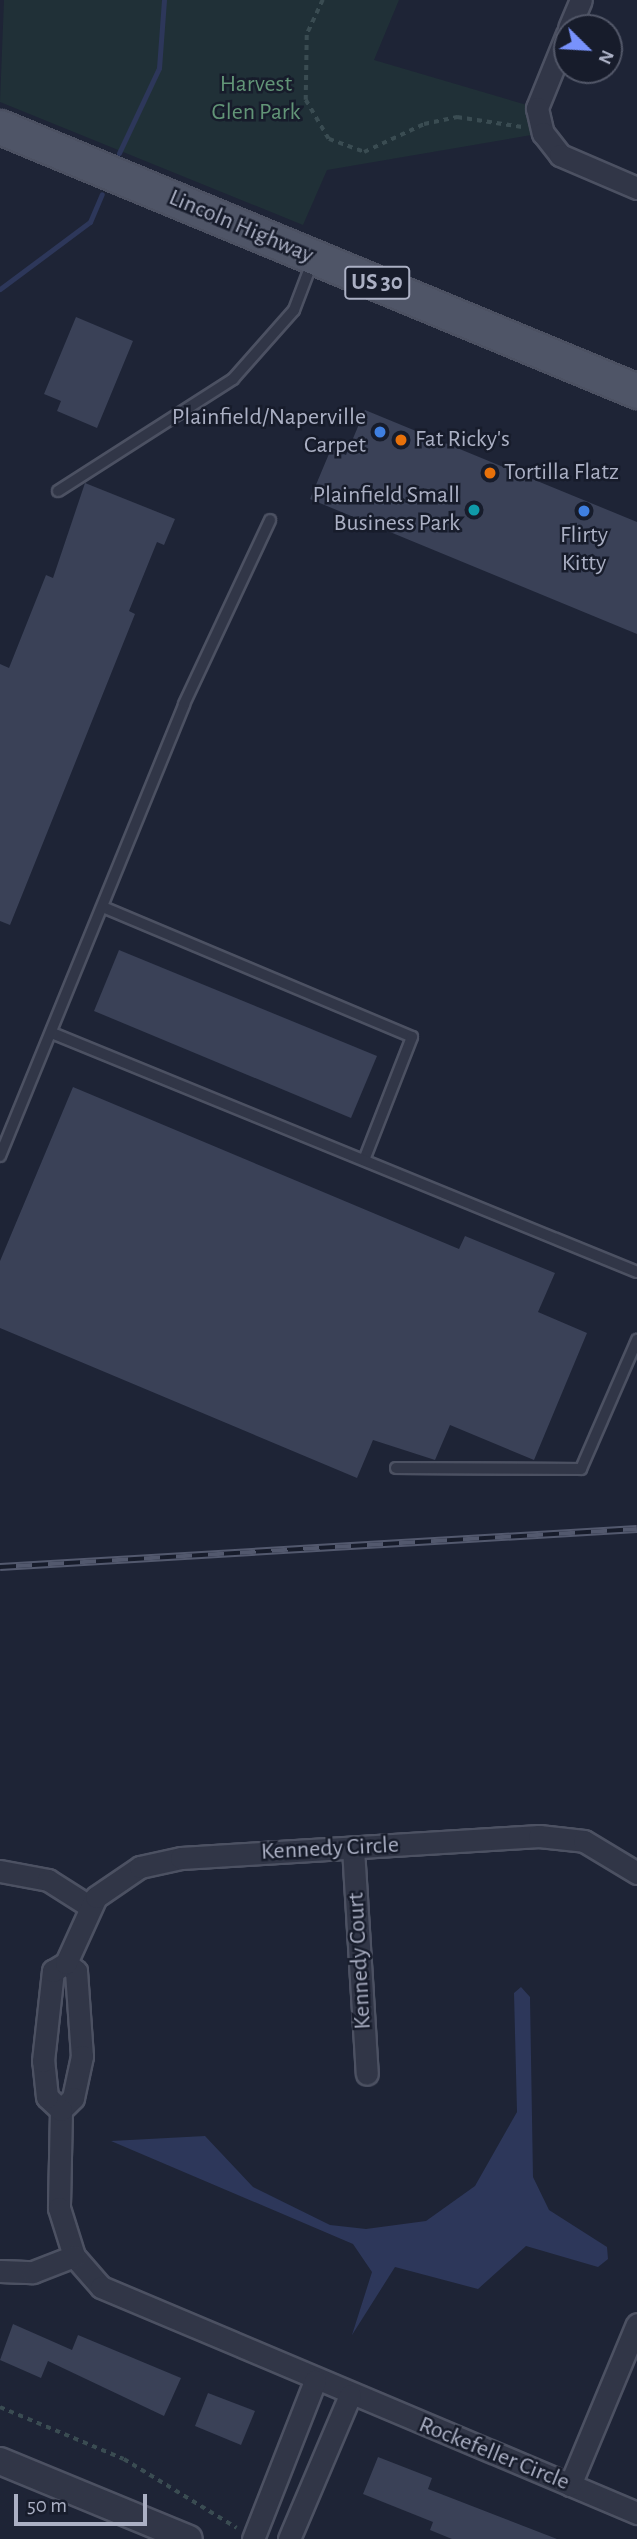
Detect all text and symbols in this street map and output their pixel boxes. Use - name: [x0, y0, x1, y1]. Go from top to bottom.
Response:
- north arrow: [553, 14, 623, 84]
- text: N: [594, 47, 617, 67]
- park label: Harvest Glen Park: [212, 71, 300, 127]
- street label: Lincoln Highway: [164, 184, 318, 270]
- road number: US 30: [344, 264, 410, 302]
- place label: Plainfield/Naperville Carpet: [172, 404, 366, 460]
- marker: Plainfield/Naperville Carpet: [372, 424, 388, 440]
- place label: Fat Ricky's: [415, 426, 510, 454]
- marker: Fat Ricky's: [393, 432, 409, 448]
- place label: Tortilla Flatz: [504, 459, 619, 487]
- marker: Tortilla Flatz: [482, 465, 498, 481]
- place label: Plainfield Small Business Park: [313, 482, 460, 538]
- marker: Plainfield Small Business Park: [466, 502, 482, 518]
- marker: Flirty Kitty: [576, 503, 592, 519]
- place label: Flirty Kitty: [560, 522, 608, 578]
- street label: Kennedy Circle: [260, 1831, 400, 1867]
- street label: Kennedy Court: [342, 1892, 378, 2030]
- street label: Rockefeller Circle: [414, 2411, 574, 2497]
- scale bar: [18, 2480, 150, 2524]
- text: 50 m: [27, 2495, 67, 2516]

